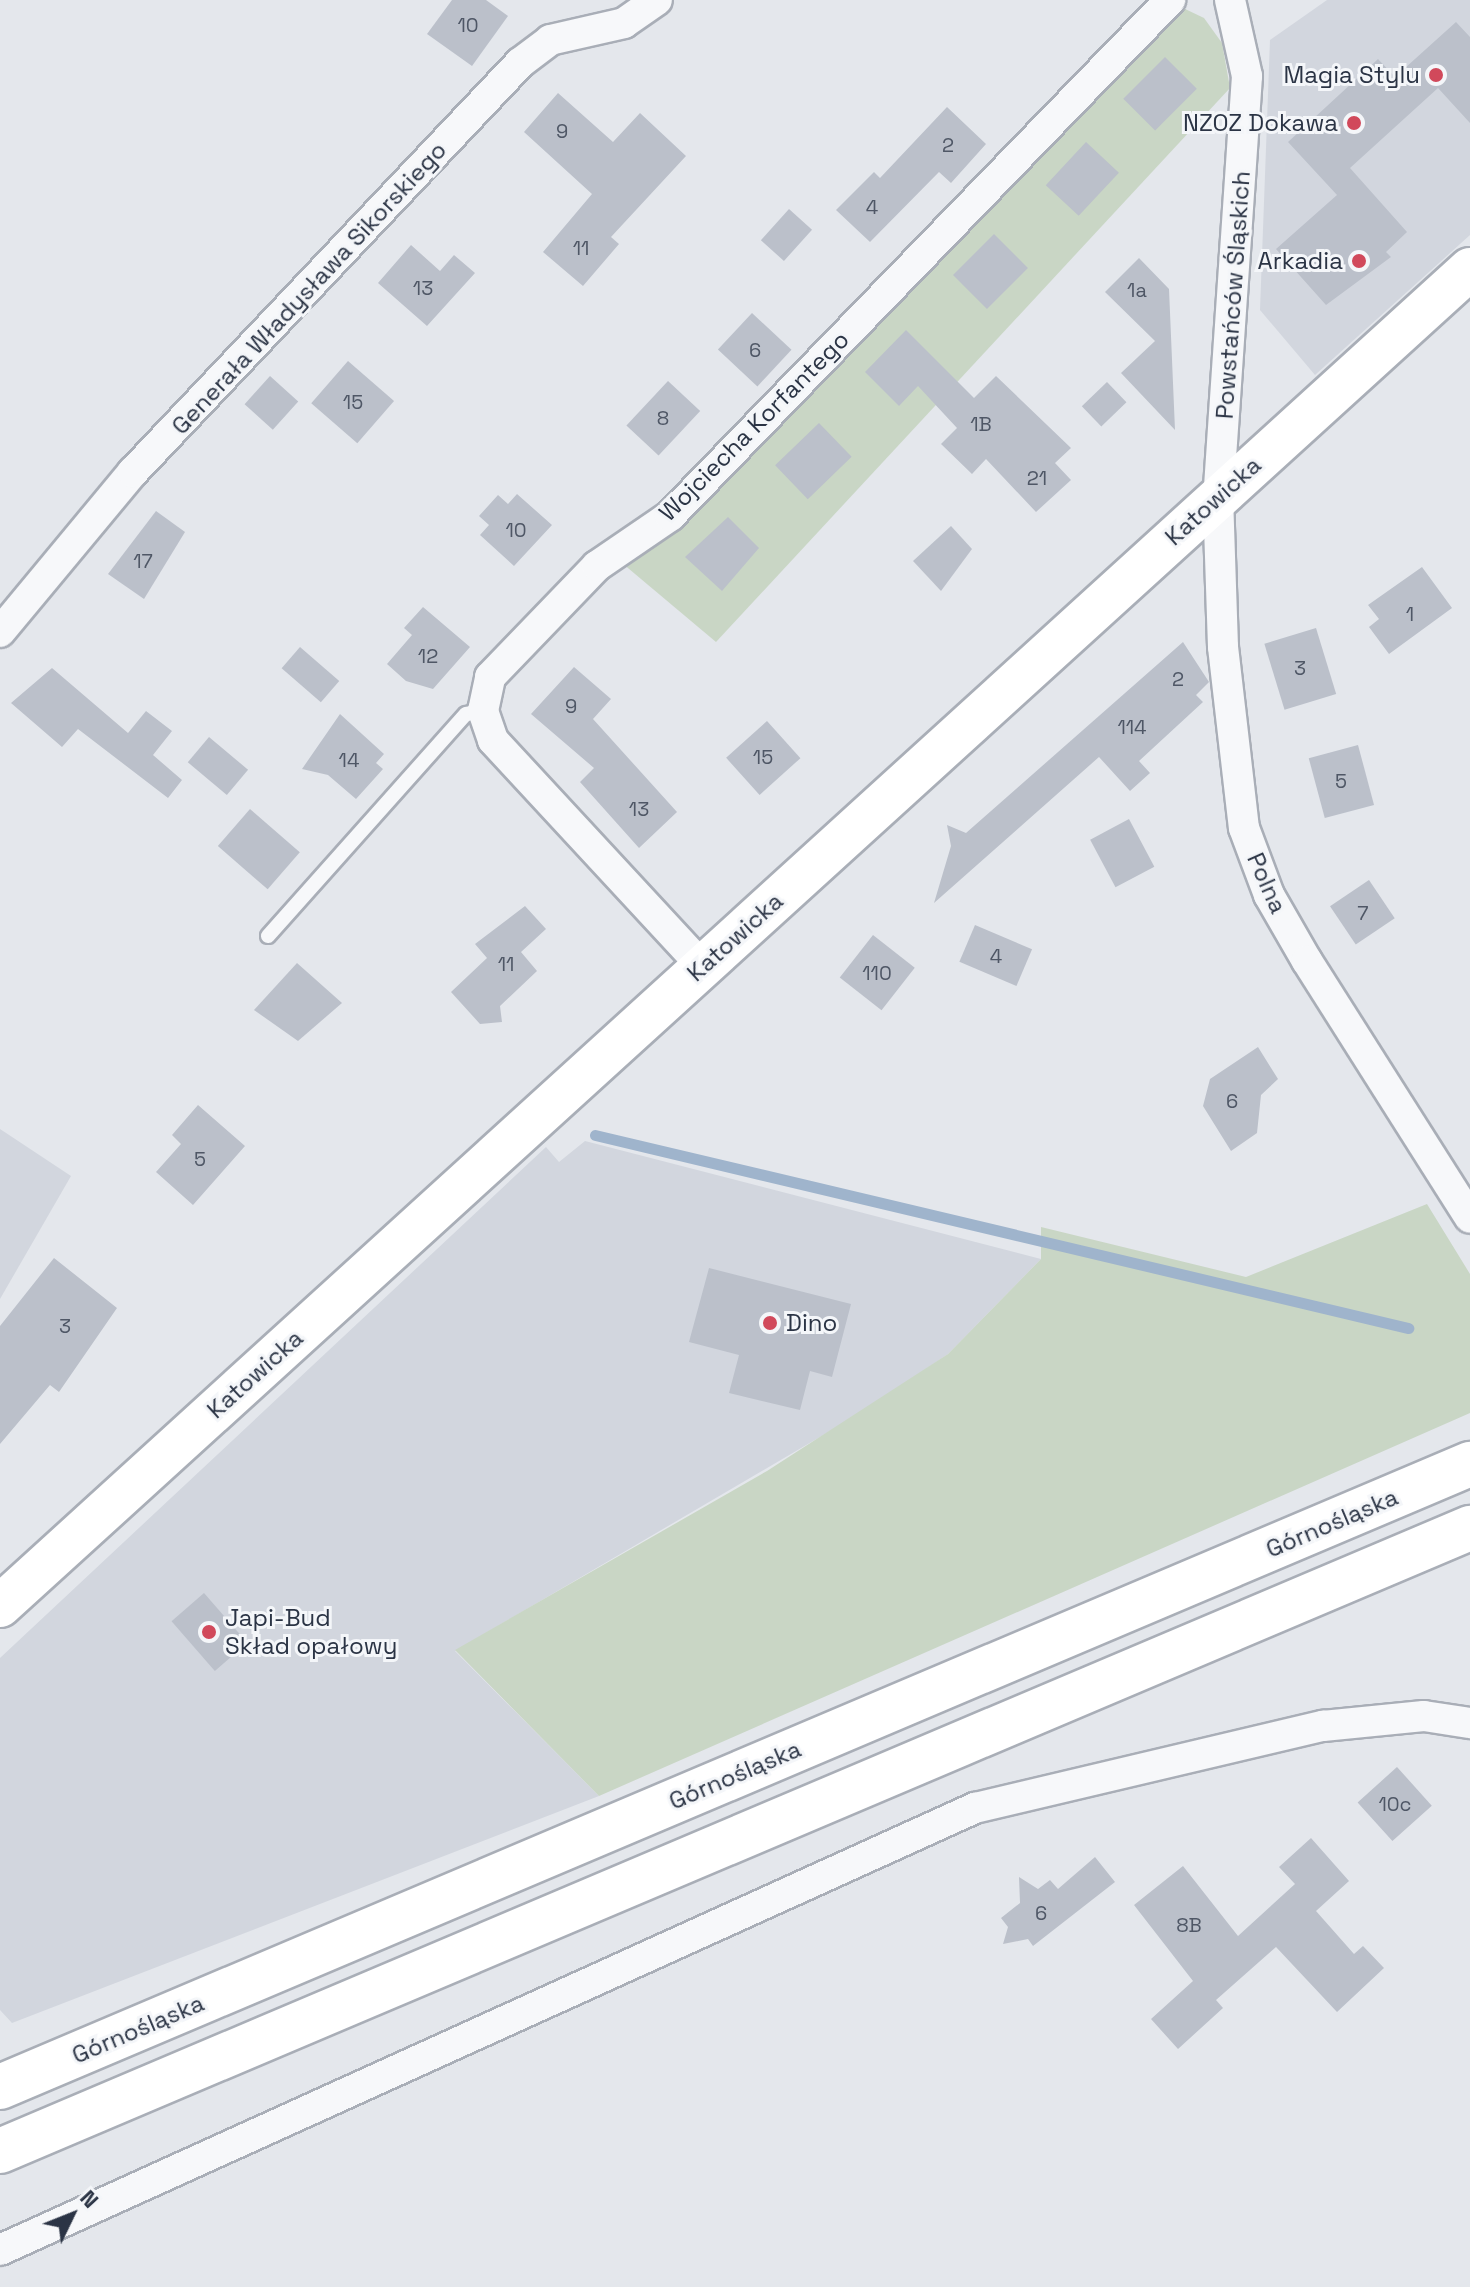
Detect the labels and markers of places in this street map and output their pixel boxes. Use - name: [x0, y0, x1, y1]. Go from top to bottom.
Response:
- place label: Magia Stylu: [1284, 61, 1420, 89]
- marker: Magia Stylu: [1427, 66, 1445, 84]
- place label: NZOZ Dokawa: [1183, 109, 1338, 137]
- marker: NZOZ Dokawa: [1345, 114, 1363, 132]
- place label: Arkadia: [1258, 247, 1343, 275]
- marker: Arkadia: [1350, 252, 1368, 270]
- place label: Dino: [786, 1309, 837, 1337]
- marker: Dino: [761, 1314, 779, 1332]
- place label: Japi-Bud Skład opałowy: [225, 1604, 397, 1660]
- marker: Japi-Bud Skład opałowy: [200, 1623, 218, 1641]

